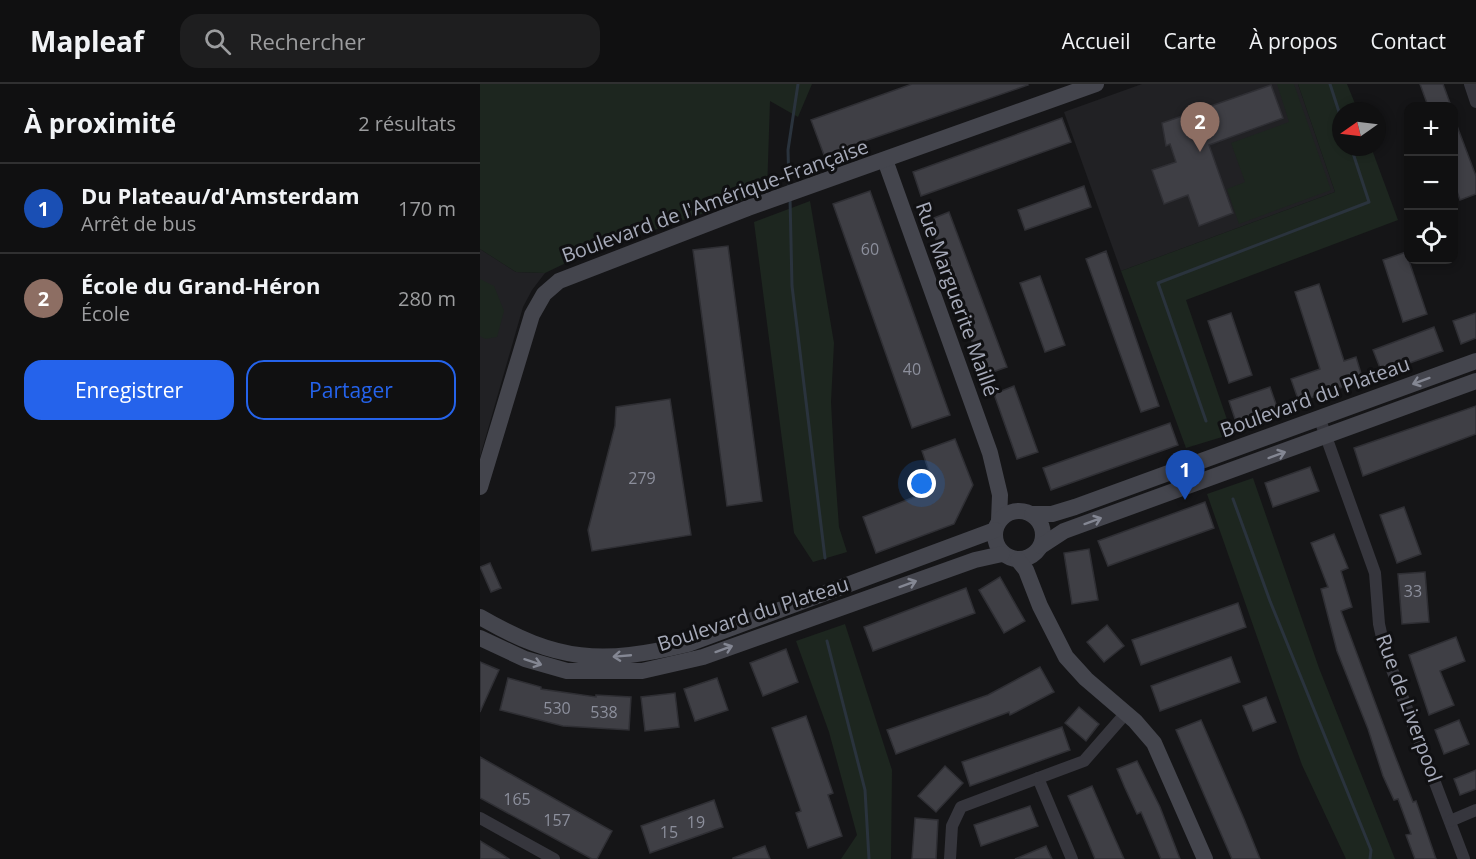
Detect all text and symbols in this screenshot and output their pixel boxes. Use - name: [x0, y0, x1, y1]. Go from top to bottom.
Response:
- search box: [180, 14, 600, 68]
- text: Mapleaf: [30, 22, 144, 60]
- icon: search: [201, 25, 234, 58]
- text: Rechercher: [249, 26, 366, 56]
- text: Accueil: [1062, 27, 1130, 55]
- text: Carte: [1163, 27, 1216, 55]
- text: À propos: [1249, 27, 1338, 55]
- text: Contact: [1371, 27, 1446, 55]
- north arrow: [1332, 102, 1386, 156]
- map controls: [1404, 102, 1458, 264]
- button: +: [1404, 102, 1458, 156]
- pin: 2: [1180, 103, 1220, 152]
- text: À proximité: [24, 105, 176, 141]
- text: 2 résultats: [358, 110, 456, 137]
- street label: Boulevard de l'Amérique-Française: [558, 132, 872, 269]
- button: −: [1404, 156, 1458, 210]
- text: Du Plateau/d'Amsterdam: [81, 180, 360, 210]
- text: 1: [38, 195, 49, 222]
- text: 170 m: [398, 195, 456, 222]
- street label: Rue Marguerite Maillé: [910, 198, 1005, 400]
- text: Arrêt de bus: [81, 210, 196, 237]
- button: locate: [1404, 210, 1458, 264]
- house number: 60: [861, 238, 879, 260]
- text: École du Grand-Héron: [81, 270, 320, 300]
- text: 2: [38, 285, 49, 312]
- text: 280 m: [398, 285, 456, 312]
- text: École: [81, 300, 130, 327]
- street label: Boulevard du Plateau: [1216, 350, 1413, 443]
- house number: 40: [903, 358, 921, 380]
- button: Enregistrer: [24, 360, 234, 420]
- button: Partager: [246, 360, 456, 420]
- one-way arrow: [1412, 376, 1431, 387]
- one-way arrow: [1267, 448, 1285, 459]
- pin: 1: [1166, 450, 1204, 500]
- house number: 279: [628, 467, 656, 489]
- your location: [907, 469, 936, 498]
- one-way arrow: [1083, 514, 1102, 525]
- street label: Boulevard du Plateau: [654, 570, 852, 657]
- one-way arrow: [898, 577, 917, 588]
- house number: 33: [1404, 580, 1422, 602]
- street label: Rue de Liverpool: [1370, 630, 1449, 786]
- one-way arrow: [714, 643, 733, 654]
- one-way arrow: [613, 651, 633, 662]
- one-way arrow: [523, 657, 542, 668]
- house number: 530: [543, 697, 571, 719]
- house number: 538: [590, 701, 618, 723]
- house number: 165: [503, 788, 531, 810]
- house number: 157: [543, 809, 571, 831]
- house number: 19: [687, 811, 705, 833]
- house number: 15: [660, 821, 678, 843]

